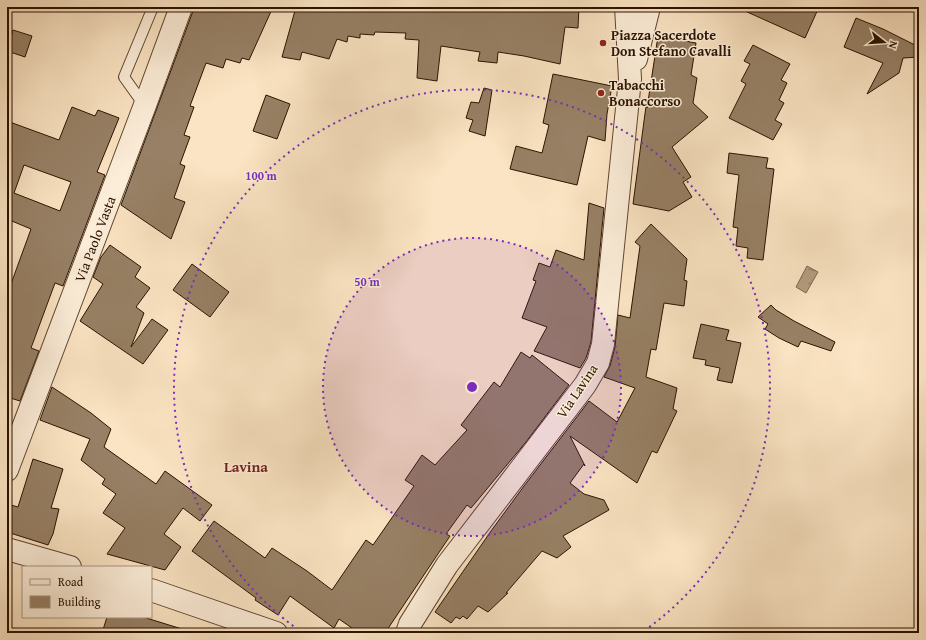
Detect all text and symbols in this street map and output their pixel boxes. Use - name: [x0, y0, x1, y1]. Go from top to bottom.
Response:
- north arrow: [864, 22, 904, 62]
- place label: Piazza Sacerdote Don Stefano Cavalli: [611, 25, 732, 61]
- marker: Piazza Sacerdote Don Stefano Cavalli: [598, 38, 608, 48]
- text: N: [885, 39, 902, 51]
- place label: Tabacchi Bonaccorso: [609, 75, 681, 111]
- marker: Tabacchi Bonaccorso: [596, 88, 606, 98]
- text: 100 m: [245, 167, 278, 184]
- street label: Via Paolo Vasta: [69, 193, 121, 285]
- text: 50 m: [354, 273, 380, 290]
- street label: Via Lavina: [552, 360, 603, 422]
- centre of rings: [465, 380, 479, 394]
- district label: Lavina: [224, 456, 268, 477]
- legend: [22, 566, 152, 618]
- text: Road: [58, 573, 84, 590]
- text: Building: [58, 593, 101, 610]

